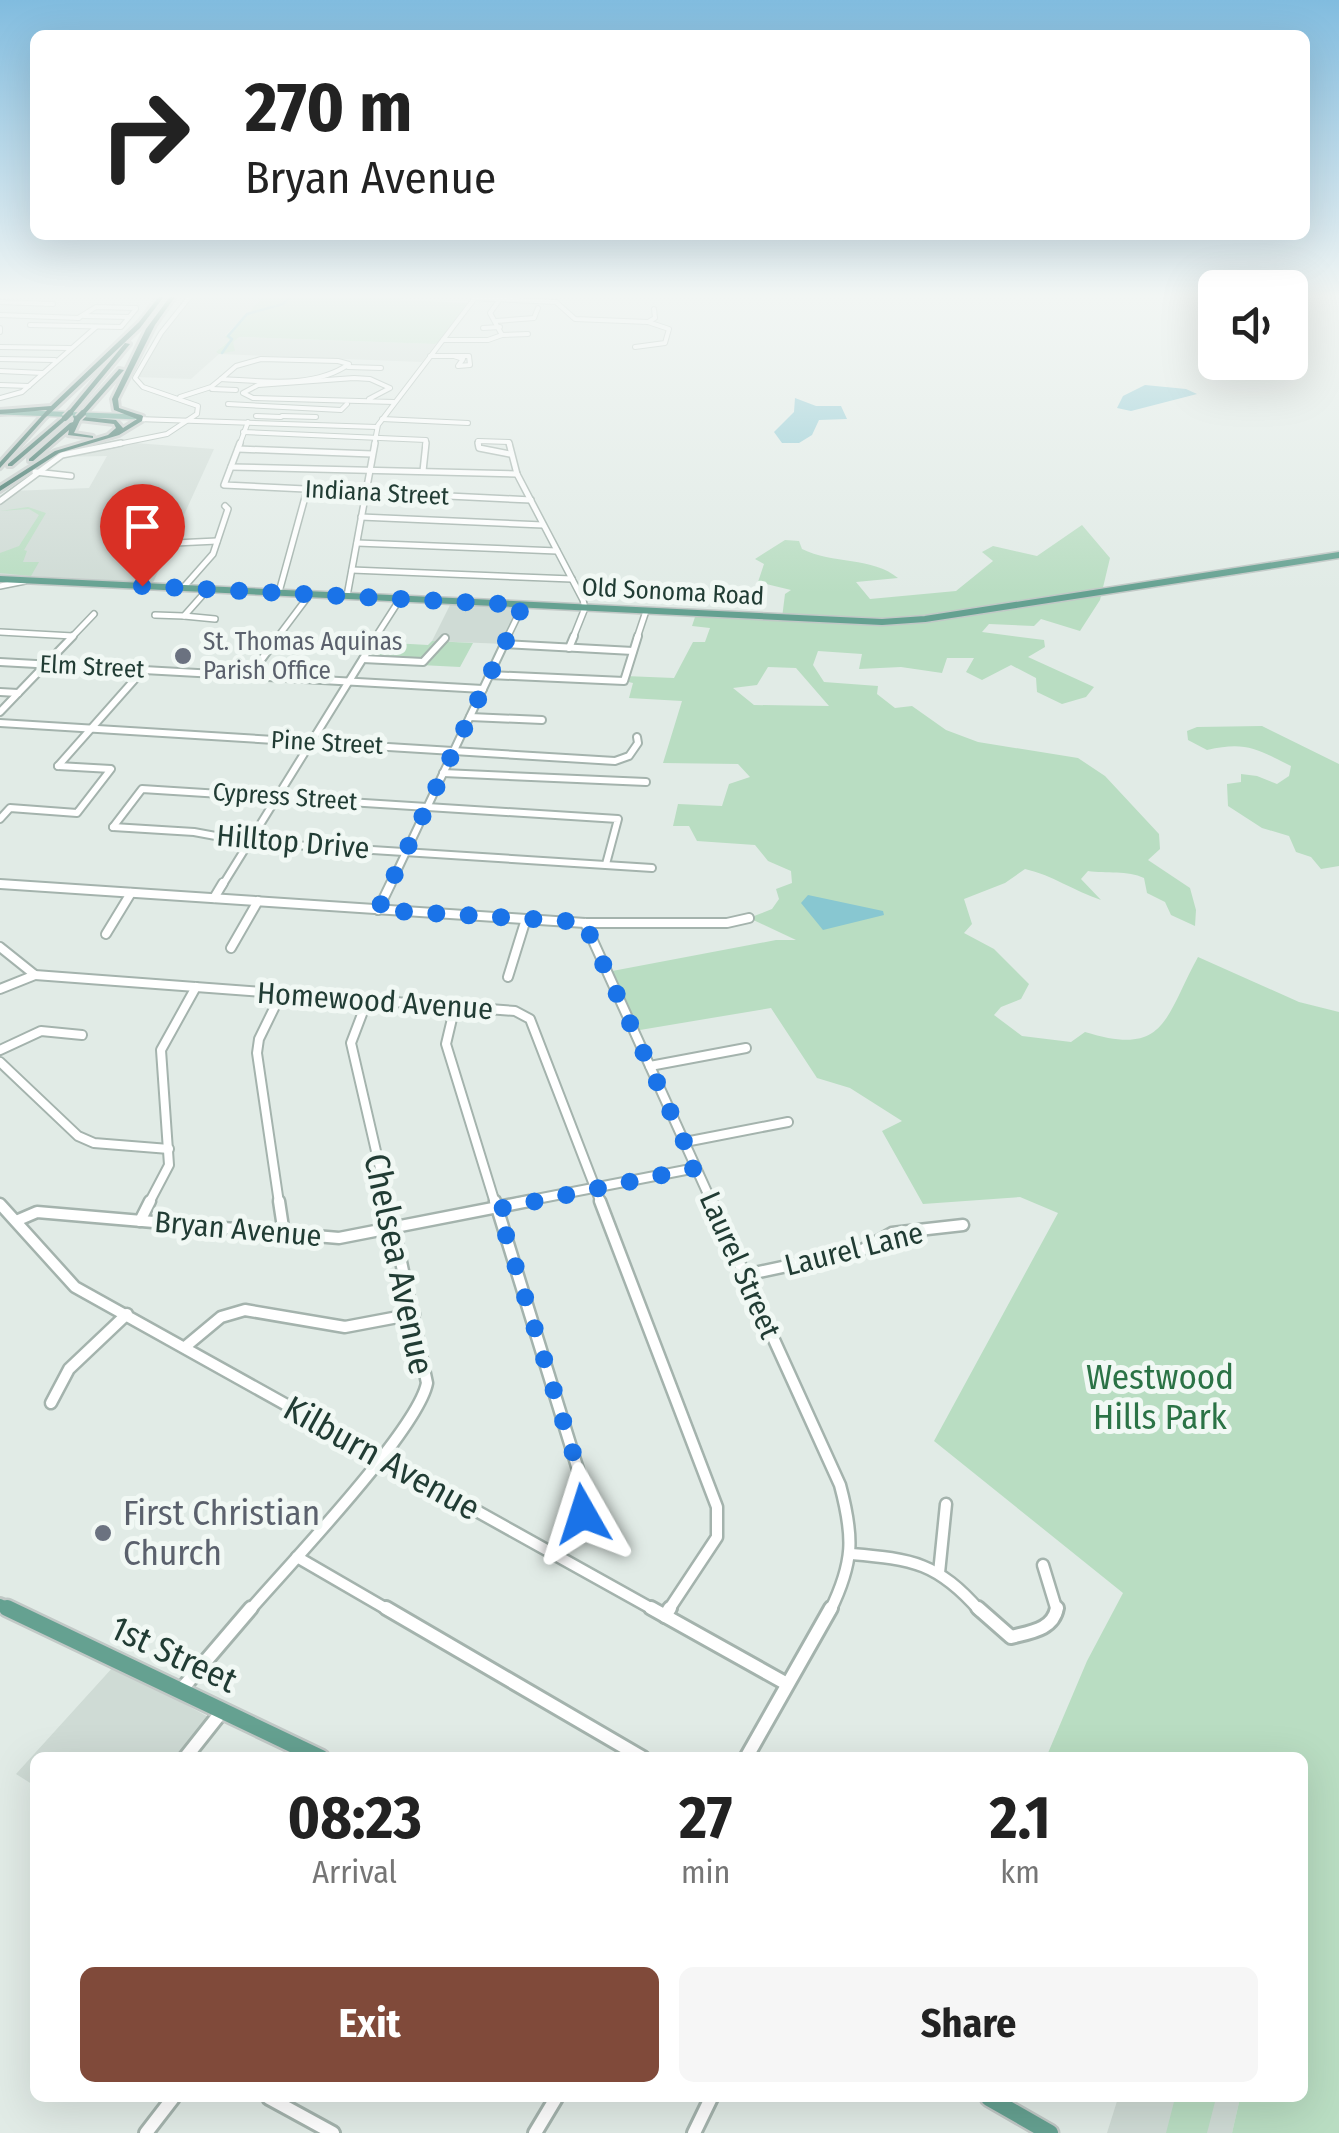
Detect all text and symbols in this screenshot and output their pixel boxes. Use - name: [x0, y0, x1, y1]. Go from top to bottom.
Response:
- text: 270 m: [245, 66, 412, 150]
- icon: right: [80, 70, 210, 200]
- text: Bryan Avenue: [245, 151, 496, 205]
- map controls: [1198, 270, 1308, 380]
- button: sound: [1198, 270, 1308, 380]
- street label: Indiana Street: [304, 474, 451, 512]
- pin: [100, 484, 185, 587]
- icon: arrive: [115, 499, 170, 554]
- street label: Old Sonoma Road: [581, 572, 765, 612]
- place label: St. Thomas Aquinas Parish Office: [203, 627, 402, 686]
- marker: St. Thomas Aquinas Parish Office: [172, 645, 194, 667]
- street label: Elm Street: [39, 649, 146, 685]
- street label: Pine Street: [270, 725, 385, 761]
- street label: Cypress Street: [212, 777, 359, 817]
- street label: Hilltop Drive: [215, 817, 371, 867]
- street label: Homewood Avenue: [256, 975, 494, 1027]
- street label: Chelsea Avenue: [355, 1150, 443, 1378]
- street label: Laurel Street: [692, 1186, 788, 1344]
- street label: Bryan Avenue: [153, 1204, 323, 1254]
- street label: Laurel Lane: [781, 1214, 927, 1284]
- park label: Westwood Hills Park: [1086, 1356, 1234, 1438]
- street label: Kilburn Avenue: [277, 1387, 487, 1529]
- position arrow: [531, 1462, 635, 1566]
- place label: First Christian Church: [123, 1492, 320, 1574]
- marker: First Christian Church: [92, 1522, 114, 1544]
- street label: 1st Street: [104, 1607, 244, 1702]
- text: 08:23: [287, 1782, 422, 1854]
- text: 27: [679, 1782, 732, 1854]
- text: 2.1: [990, 1782, 1051, 1854]
- text: Arrival: [312, 1853, 397, 1891]
- text: min: [681, 1853, 730, 1891]
- text: km: [1000, 1853, 1040, 1891]
- button: Exit: [80, 1967, 659, 2082]
- button: Share: [679, 1967, 1258, 2082]

